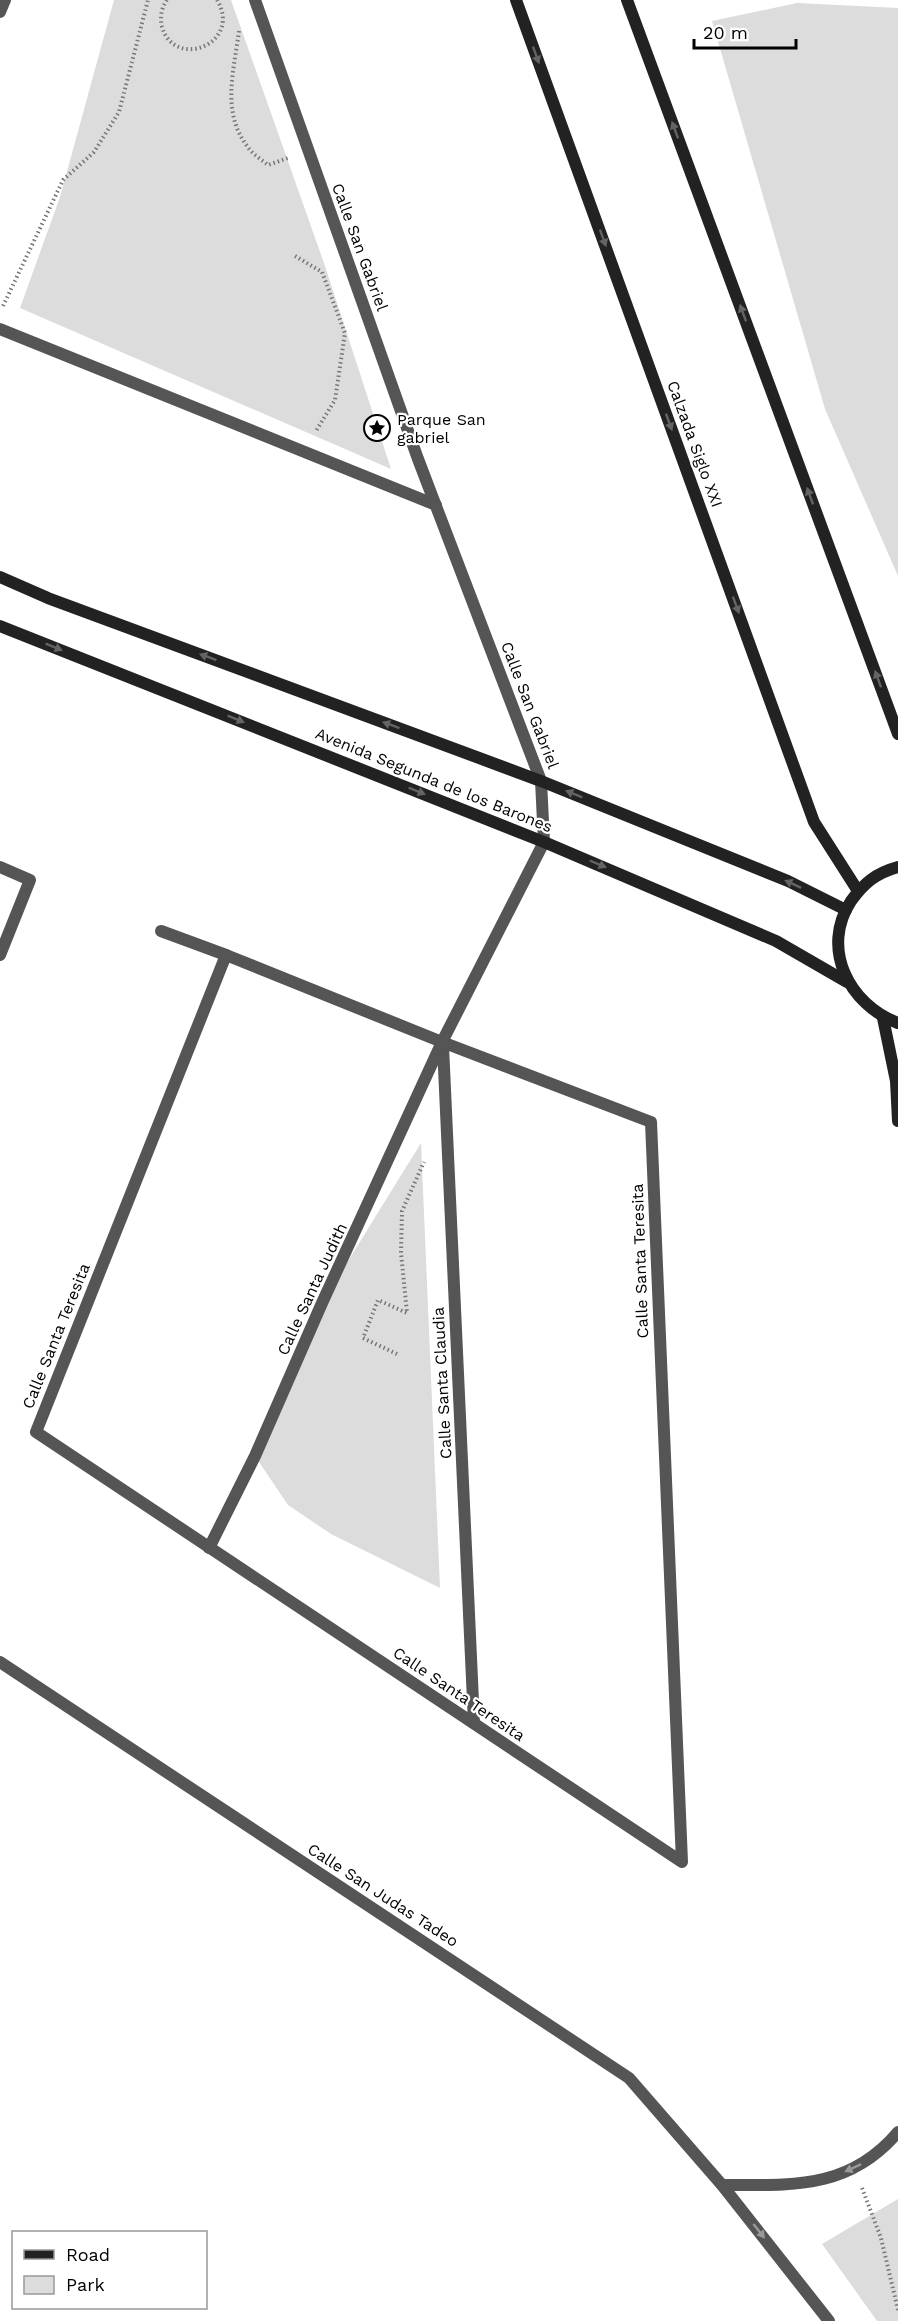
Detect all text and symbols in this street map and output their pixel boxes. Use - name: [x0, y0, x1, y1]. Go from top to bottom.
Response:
- scale bar: [694, 12, 796, 50]
- text: 20 m: [703, 22, 748, 43]
- one-way arrow: [532, 46, 541, 64]
- one-way arrow: [670, 121, 680, 139]
- street label: Calle San Gabriel: [328, 181, 392, 314]
- one-way arrow: [598, 229, 608, 247]
- one-way arrow: [737, 304, 747, 322]
- street label: Calzada Siglo XXI: [663, 378, 727, 510]
- place label: Parque San gabriel: [397, 410, 486, 447]
- place icon: Parque San gabriel: [362, 413, 392, 443]
- one-way arrow: [664, 413, 674, 431]
- one-way arrow: [805, 487, 815, 505]
- one-way arrow: [731, 596, 741, 614]
- street label: Calle San Gabriel: [497, 639, 563, 771]
- one-way arrow: [46, 642, 64, 652]
- one-way arrow: [199, 652, 217, 662]
- one-way arrow: [872, 670, 882, 688]
- one-way arrow: [227, 714, 245, 724]
- one-way arrow: [382, 720, 400, 730]
- street label: Avenida Segunda de los Barones: [313, 724, 555, 836]
- one-way arrow: [408, 787, 426, 796]
- one-way arrow: [564, 789, 582, 799]
- one-way arrow: [589, 860, 606, 869]
- one-way arrow: [785, 879, 802, 888]
- street label: Calle Santa Teresita: [628, 1183, 652, 1339]
- street label: Calle Santa Judith: [273, 1220, 351, 1358]
- street label: Calle Santa Teresita: [18, 1261, 94, 1411]
- street label: Calle Santa Claudia: [429, 1306, 455, 1460]
- street label: Calle Santa Teresita: [389, 1643, 529, 1745]
- street label: Calle San Judas Tadeo: [304, 1839, 462, 1951]
- one-way arrow: [844, 2163, 861, 2172]
- one-way arrow: [752, 2224, 764, 2239]
- legend: [12, 2231, 207, 2309]
- text: Road: [66, 2244, 110, 2265]
- text: Park: [66, 2274, 105, 2295]

